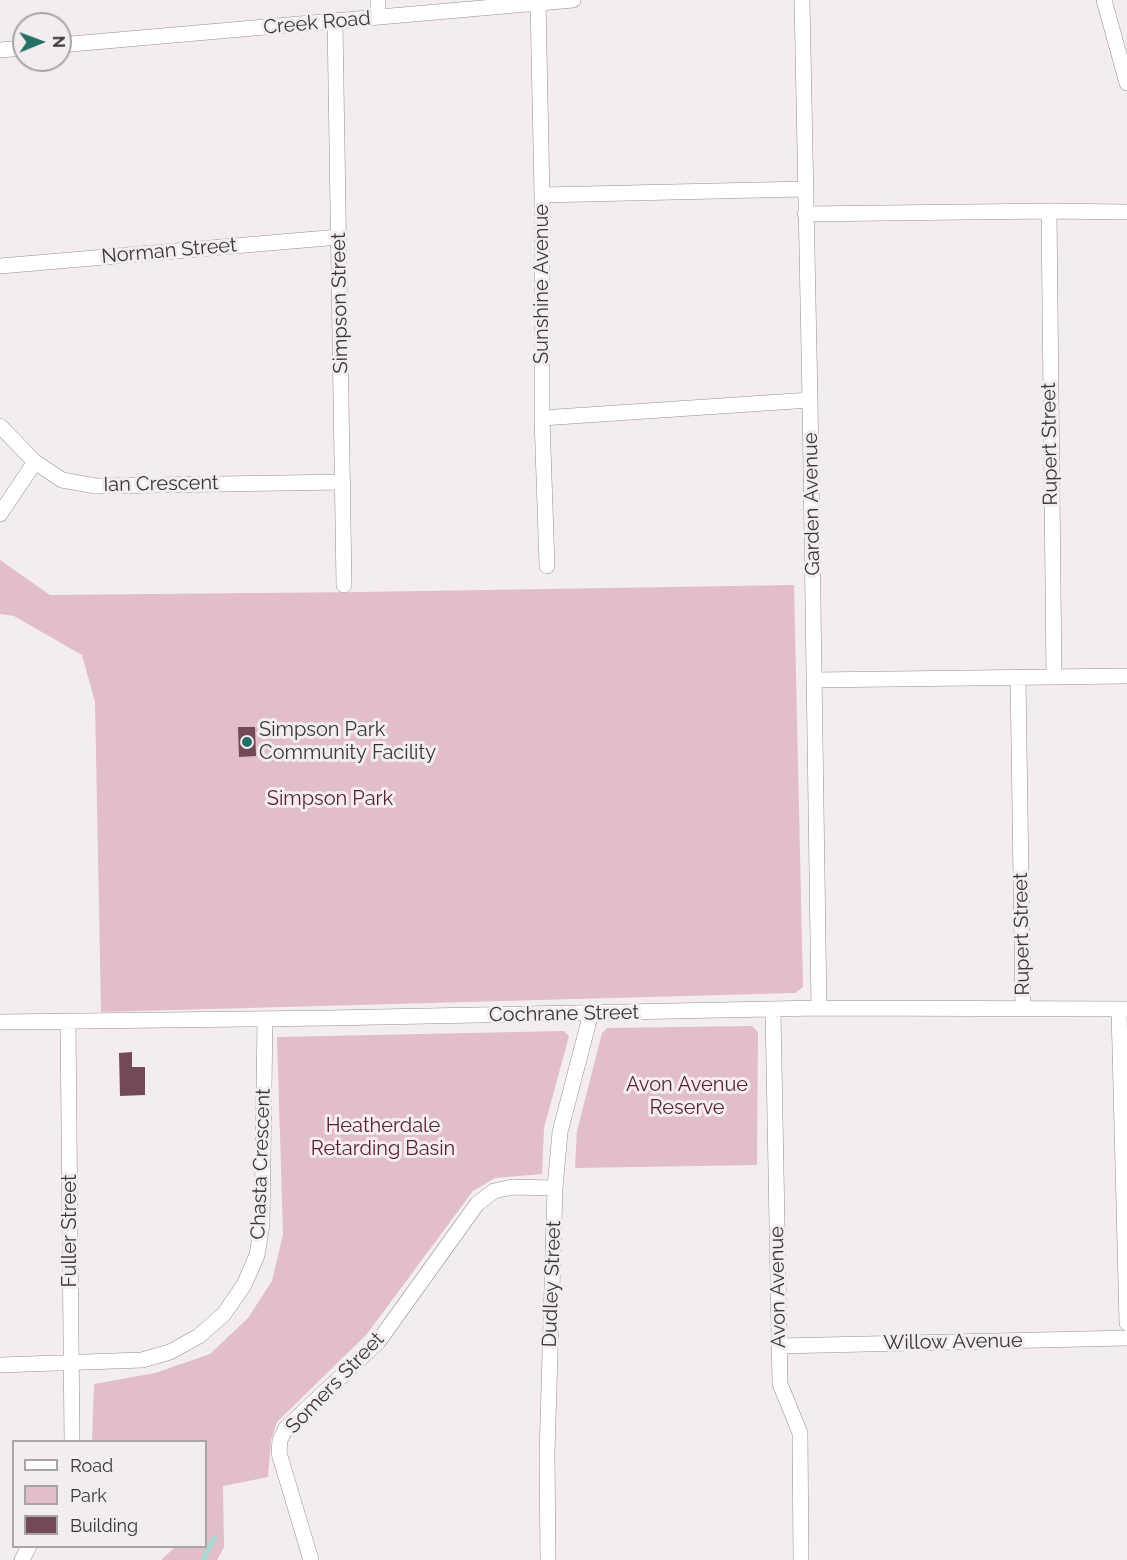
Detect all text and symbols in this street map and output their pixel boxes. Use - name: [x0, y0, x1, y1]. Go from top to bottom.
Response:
- street label: Creek Road: [262, 6, 372, 40]
- north arrow: [12, 12, 72, 72]
- text: N: [49, 35, 68, 48]
- street label: Sunshine Avenue: [530, 204, 554, 364]
- street label: Simpson Street: [327, 232, 353, 374]
- street label: Norman Street: [100, 233, 238, 269]
- street label: Rupert Street: [1037, 382, 1063, 506]
- street label: Garden Avenue: [799, 432, 825, 576]
- street label: Ian Crescent: [103, 471, 219, 497]
- place label: Simpson Park Community Facility: [259, 718, 436, 765]
- marker: Simpson Park Community Facility: [240, 735, 254, 749]
- park label: Simpson Park: [267, 787, 393, 811]
- street label: Rupert Street: [1009, 872, 1035, 996]
- street label: Cochrane Street: [489, 1001, 639, 1027]
- park label: Avon Avenue Reserve: [626, 1073, 748, 1120]
- street label: Chasta Crescent: [246, 1088, 276, 1240]
- park label: Heatherdale Retarding Basin: [311, 1114, 455, 1161]
- street label: Fuller Street: [58, 1174, 82, 1288]
- street label: Dudley Street: [538, 1220, 566, 1348]
- street label: Avon Avenue: [765, 1226, 791, 1348]
- street label: Somers Street: [281, 1327, 389, 1439]
- street label: Willow Avenue: [883, 1329, 1023, 1355]
- legend: [12, 1440, 207, 1548]
- text: Road: [70, 1455, 113, 1476]
- text: Park: [70, 1485, 107, 1506]
- text: Building: [70, 1515, 138, 1536]

